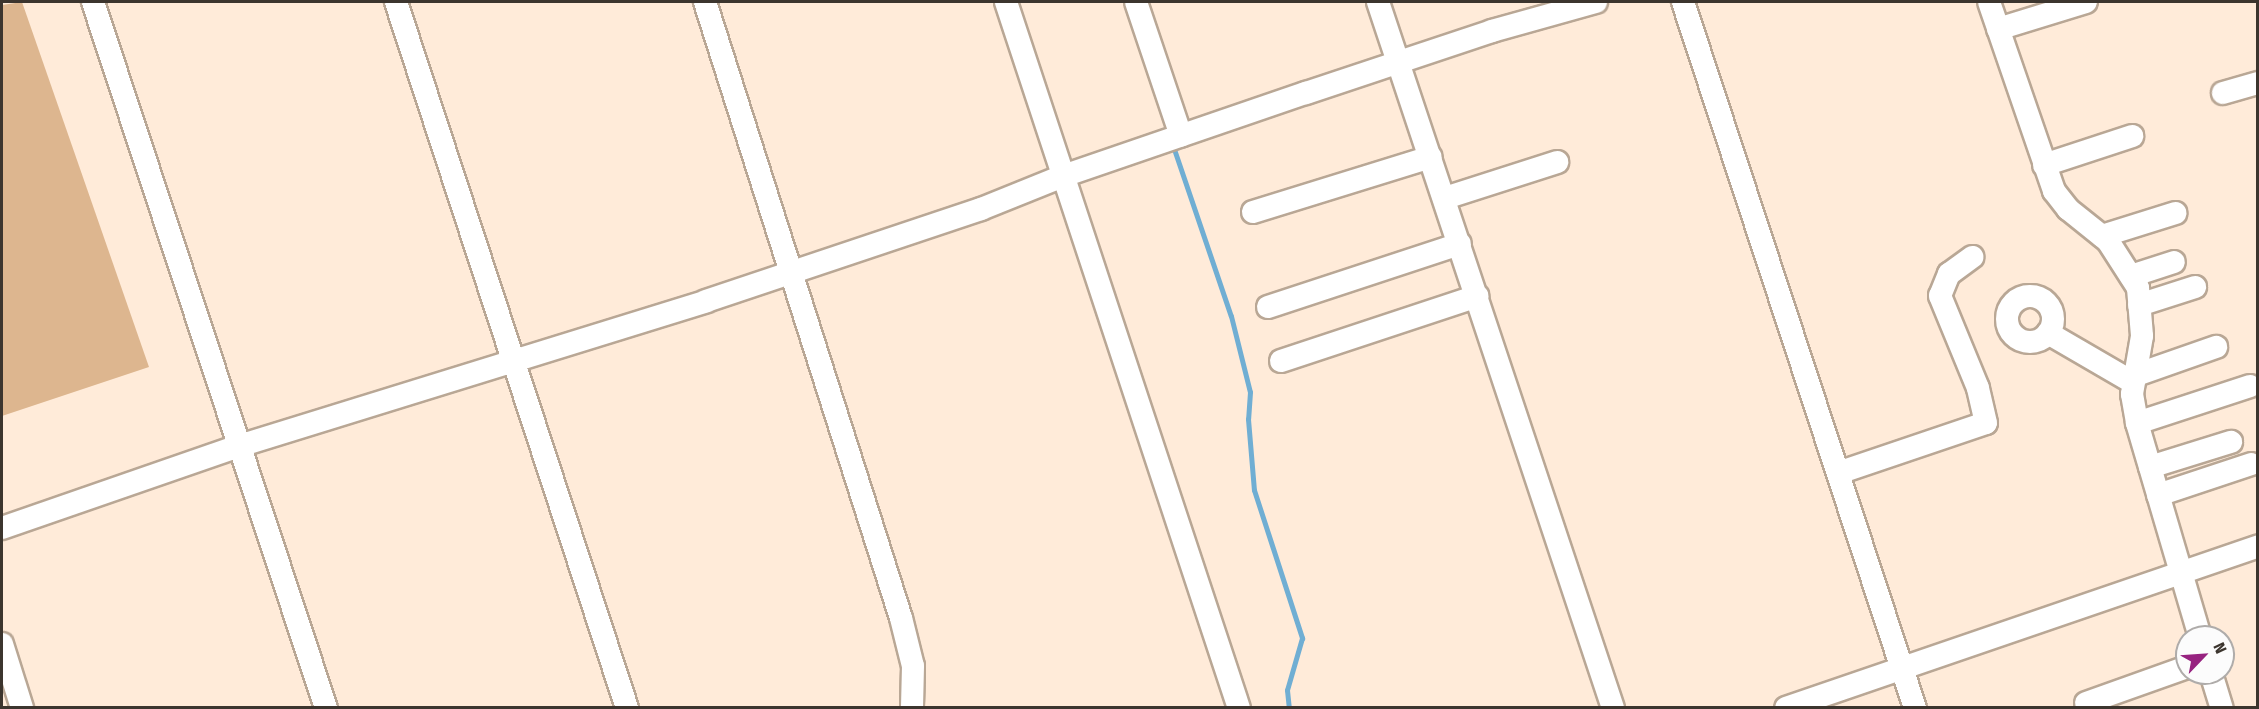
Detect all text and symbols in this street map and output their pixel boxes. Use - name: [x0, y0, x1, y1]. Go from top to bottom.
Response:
- north arrow: [2175, 625, 2235, 685]
- text: N: [2209, 640, 2231, 656]

